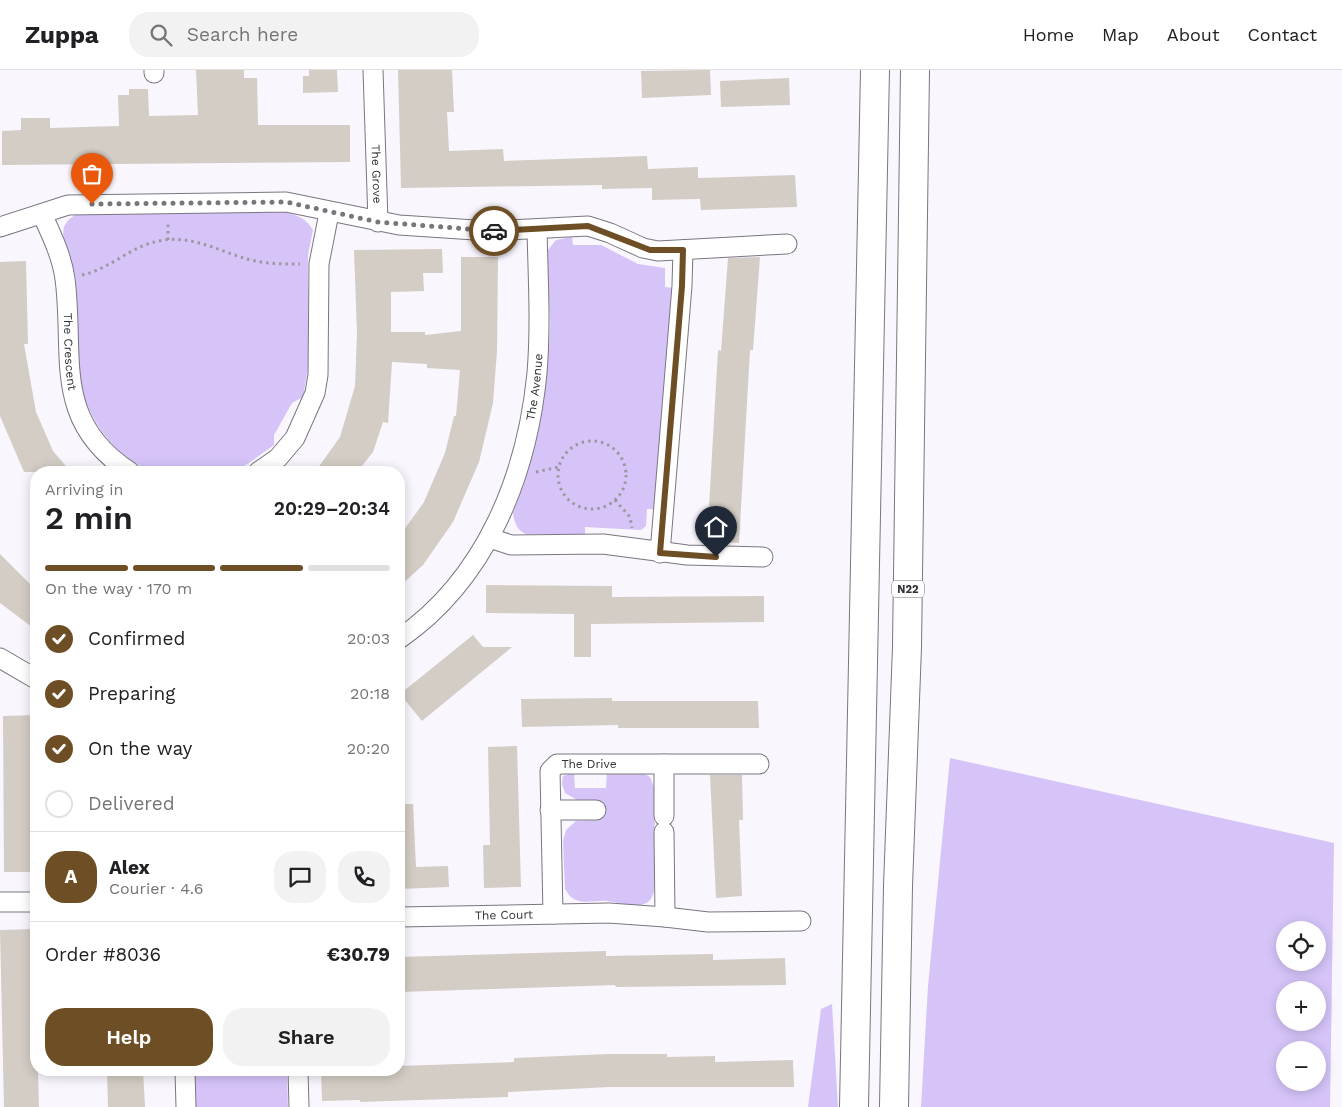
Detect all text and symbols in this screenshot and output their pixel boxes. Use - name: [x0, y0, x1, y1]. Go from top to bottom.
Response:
- search box: [129, 12, 479, 57]
- text: Zuppa: [25, 21, 99, 49]
- icon: search: [147, 21, 175, 49]
- text: Search here: [187, 23, 298, 46]
- text: Home: [1023, 24, 1074, 45]
- text: Map: [1102, 24, 1139, 45]
- text: About: [1167, 24, 1219, 45]
- text: Contact: [1247, 24, 1317, 45]
- street label: The Grove: [368, 144, 384, 204]
- pin: [71, 153, 113, 204]
- icon: bag: [78, 160, 106, 188]
- courier: [469, 206, 519, 256]
- icon: car: [480, 217, 508, 245]
- street label: The Crescent: [61, 313, 79, 392]
- street label: The Avenue: [523, 353, 545, 422]
- text: Arriving in: [45, 480, 123, 499]
- text: 20:29–20:34: [274, 497, 390, 520]
- text: 2 min: [45, 499, 133, 537]
- pin: [695, 506, 737, 557]
- icon: home: [702, 513, 730, 541]
- text: On the way · 170 m: [45, 579, 192, 598]
- road number: N22: [892, 580, 924, 598]
- icon: check: [45, 625, 73, 653]
- text: Confirmed: [88, 627, 185, 650]
- text: 20:03: [347, 629, 390, 648]
- icon: check: [45, 680, 73, 708]
- text: Preparing: [88, 682, 175, 705]
- text: 20:18: [350, 684, 390, 703]
- icon: check: [45, 735, 73, 763]
- text: On the way: [88, 737, 192, 760]
- text: 20:20: [347, 739, 390, 758]
- street label: The Drive: [561, 757, 617, 771]
- text: Delivered: [88, 792, 175, 815]
- button: chat: [274, 851, 326, 903]
- button: phone: [338, 851, 390, 903]
- text: Alex: [109, 856, 150, 879]
- text: A: [65, 865, 77, 888]
- text: Courier · 4.6: [109, 879, 204, 898]
- street label: The Court: [475, 907, 533, 923]
- map controls: [1276, 921, 1326, 1091]
- button: locate: [1276, 921, 1326, 971]
- text: Order #8036: [45, 943, 161, 966]
- text: €30.79: [327, 943, 390, 966]
- button: +: [1276, 981, 1326, 1031]
- button: Help: [45, 1008, 213, 1066]
- button: Share: [223, 1008, 390, 1066]
- button: −: [1276, 1041, 1326, 1091]

